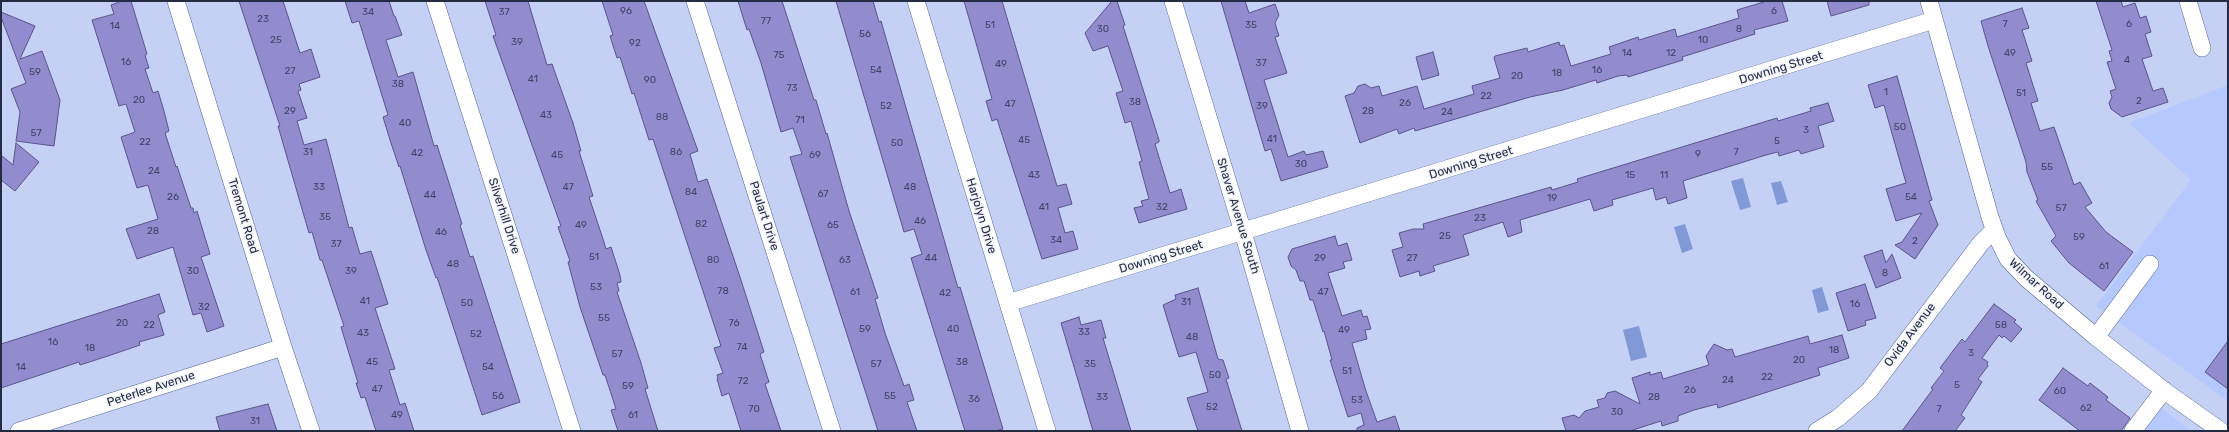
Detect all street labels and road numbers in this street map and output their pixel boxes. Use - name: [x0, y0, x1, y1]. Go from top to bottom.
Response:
- street label: Downing Street: [1737, 48, 1825, 88]
- street label: Downing Street: [1427, 143, 1515, 183]
- street label: Shaver Avenue South: [1214, 156, 1262, 276]
- street label: Silverhill Drive: [485, 176, 523, 256]
- street label: Harjolyn Drive: [963, 176, 999, 256]
- street label: Tremont Road: [225, 177, 261, 255]
- street label: Paulart Drive: [746, 180, 782, 252]
- street label: Downing Street: [1117, 237, 1205, 277]
- street label: Wilmar Road: [2006, 256, 2066, 312]
- street label: Ovida Avenue: [1881, 300, 1939, 370]
- street label: Peterlee Avenue: [105, 368, 197, 410]

